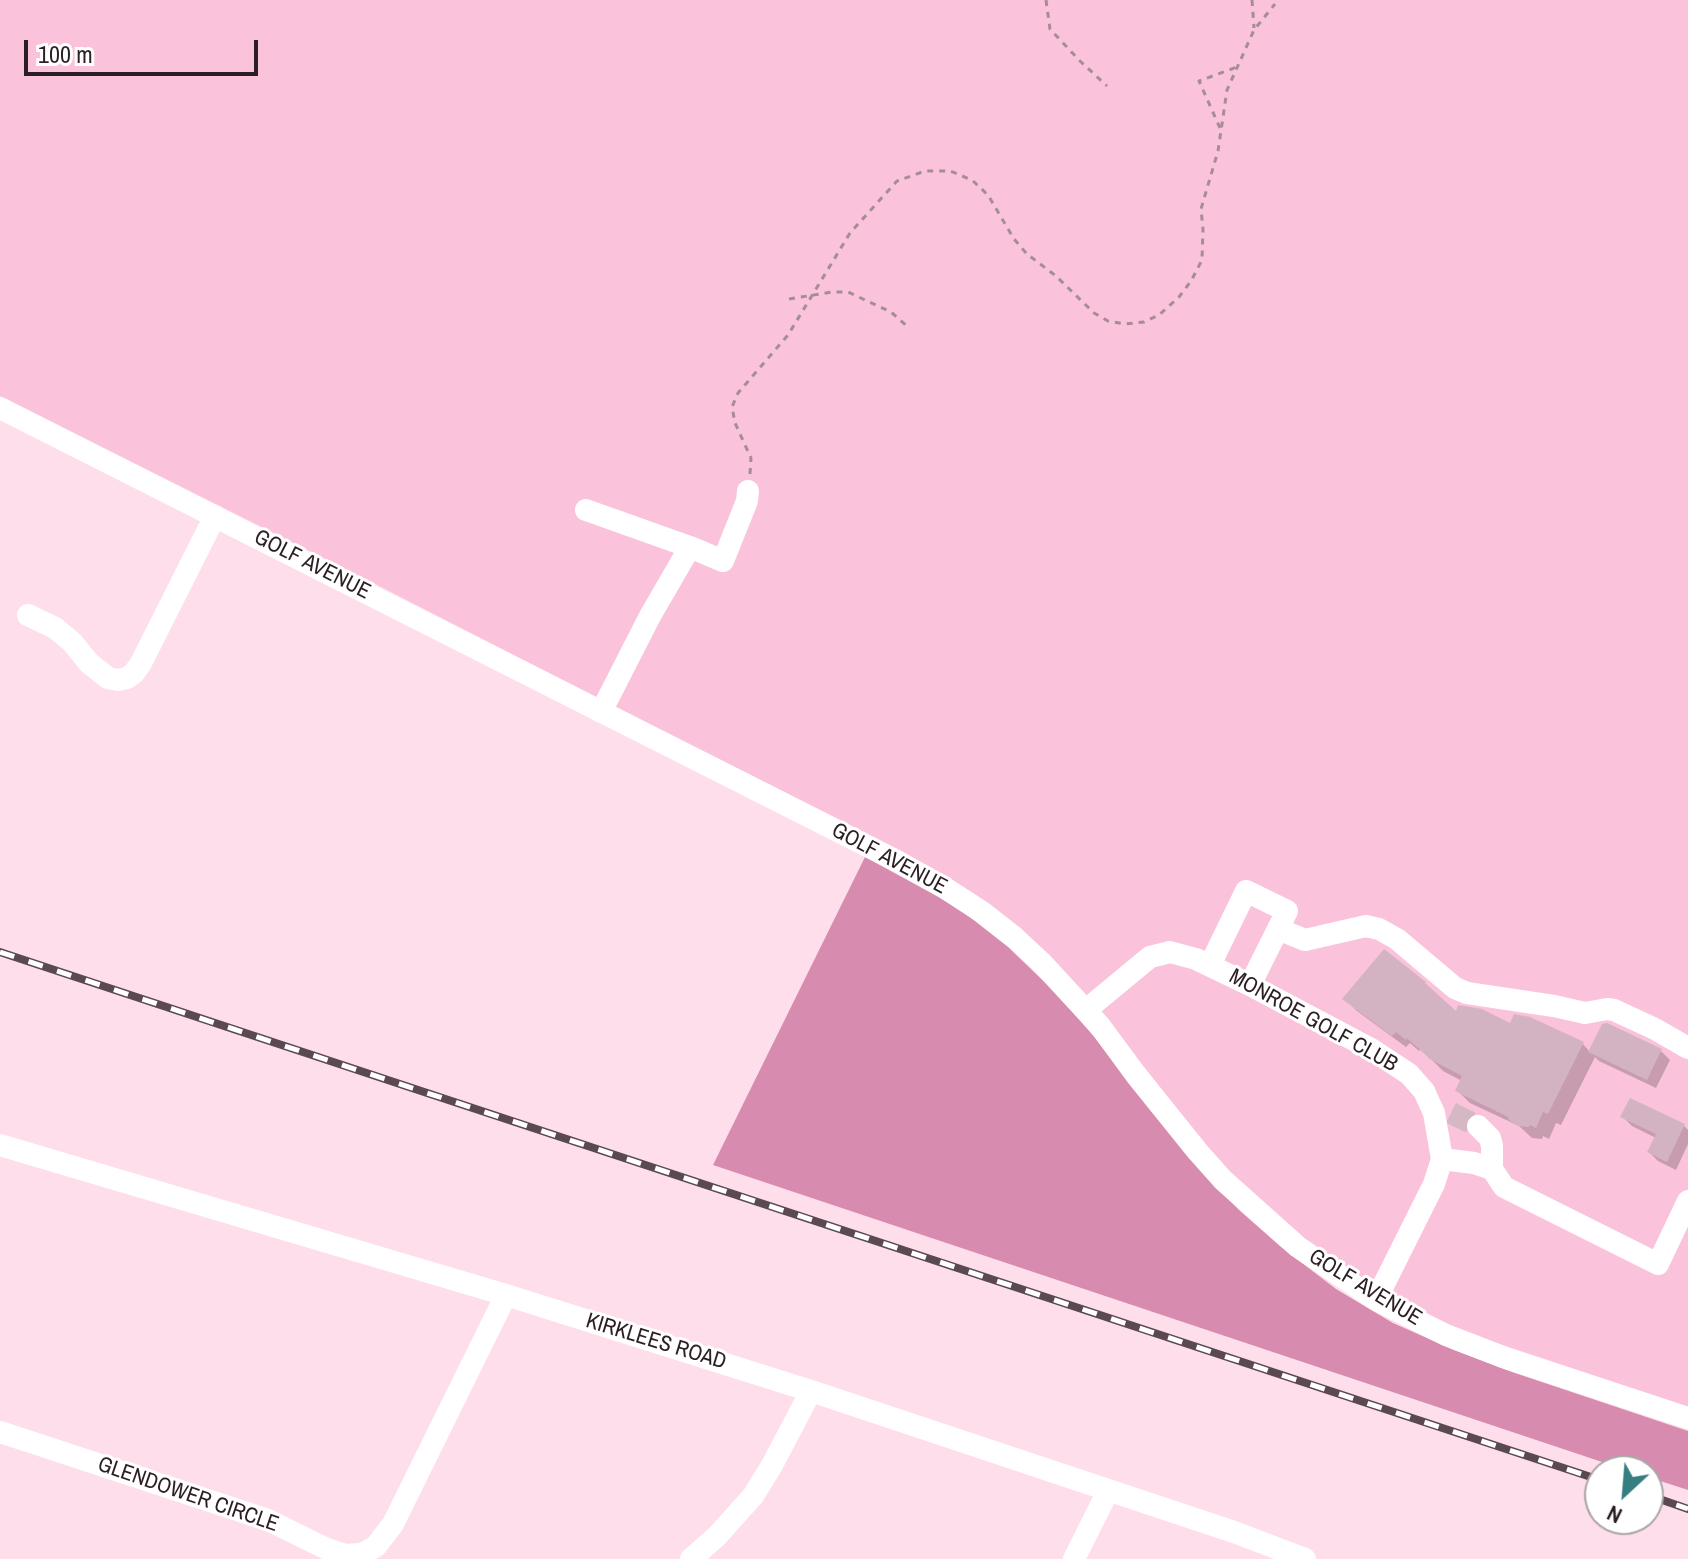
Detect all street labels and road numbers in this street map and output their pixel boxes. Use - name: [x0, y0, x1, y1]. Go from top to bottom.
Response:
- street label: GOLF AVENUE: [249, 524, 375, 606]
- street label: GOLF AVENUE: [827, 818, 951, 900]
- street label: MONROE GOLF CLUB: [1224, 964, 1402, 1078]
- street label: GOLF AVENUE: [1304, 1244, 1426, 1332]
- street label: KIRKLEES ROAD: [583, 1308, 729, 1376]
- street label: GLENDOWER CIRCLE: [94, 1452, 282, 1538]

